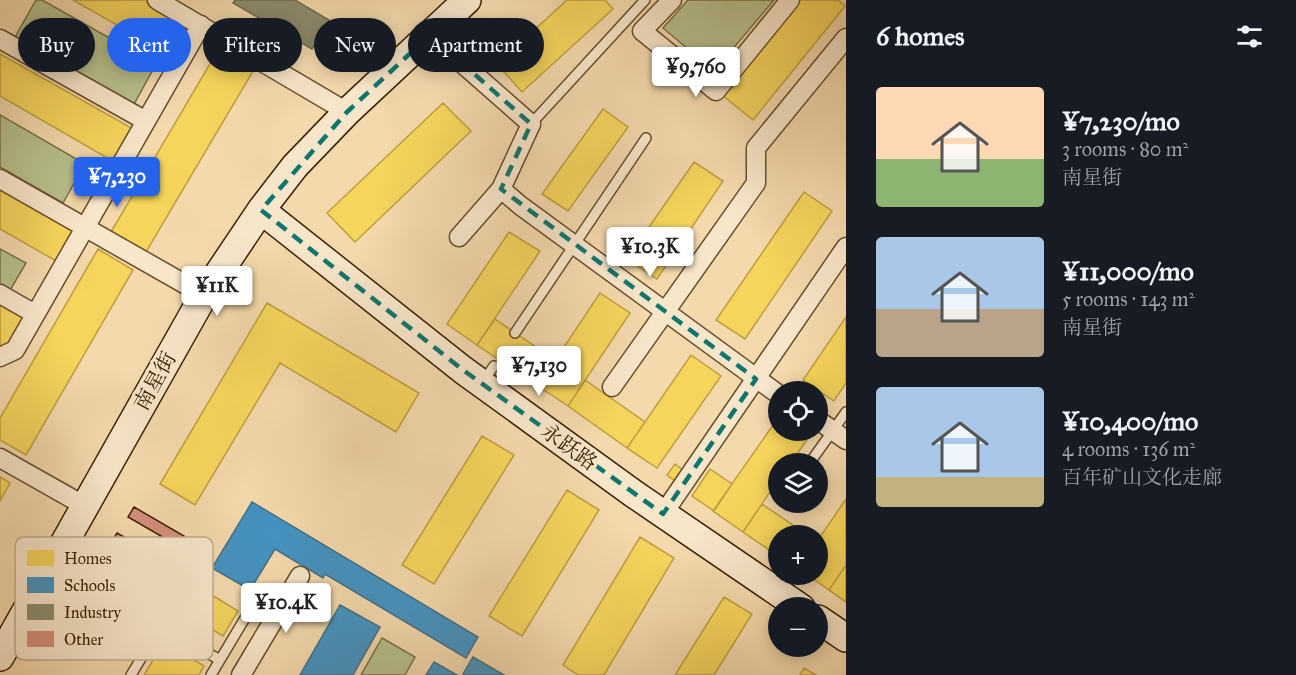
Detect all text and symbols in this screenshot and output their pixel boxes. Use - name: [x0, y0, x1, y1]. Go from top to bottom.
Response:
- chip: Buy: [18, 18, 95, 72]
- chip: Rent: [107, 18, 191, 72]
- chip: Filters: [203, 18, 302, 72]
- chip: New: [314, 18, 396, 72]
- chip: Apartment: [408, 18, 544, 72]
- text: 6 homes: [876, 20, 965, 52]
- icon: filters: [1233, 20, 1266, 53]
- pin: ¥9,760: [647, 47, 745, 98]
- text: ¥9,760: [666, 54, 726, 78]
- text: ¥7,230/mo: [1062, 105, 1180, 137]
- icon: home: [924, 111, 996, 183]
- text: 3 rooms · 80 m²: [1062, 137, 1188, 161]
- pin: ¥7,230: [68, 157, 166, 208]
- text: ¥7,230: [88, 164, 146, 188]
- text: 南星街: [1062, 165, 1122, 189]
- pin: ¥10.3K: [601, 227, 699, 278]
- text: ¥10.3K: [621, 234, 679, 258]
- text: ¥11,000/mo: [1062, 255, 1194, 287]
- icon: home: [924, 261, 996, 333]
- pin: ¥11K: [181, 266, 253, 317]
- text: ¥11K: [195, 273, 239, 297]
- text: 5 rooms · 143 m²: [1062, 287, 1194, 311]
- text: 南星街: [1062, 315, 1122, 339]
- pin: ¥7,130: [490, 346, 588, 397]
- street label: 南星街: [128, 347, 182, 415]
- text: ¥7,130: [511, 353, 567, 377]
- map controls: [768, 381, 828, 657]
- button: locate: [768, 381, 828, 441]
- text: ¥10,400/mo: [1062, 405, 1198, 437]
- icon: home: [924, 411, 996, 483]
- street label: 永跃路: [536, 418, 602, 476]
- text: 4 rooms · 136 m²: [1062, 437, 1195, 461]
- button: layers: [768, 453, 828, 513]
- text: 百年矿山文化走廊: [1062, 465, 1222, 489]
- button: +: [768, 525, 828, 585]
- legend: [15, 537, 213, 660]
- text: Homes: [64, 549, 112, 568]
- text: Schools: [64, 576, 115, 595]
- pin: ¥10.4K: [237, 583, 335, 634]
- text: ¥10.4K: [255, 590, 317, 614]
- button: −: [768, 597, 828, 657]
- text: Industry: [64, 603, 122, 622]
- text: Other: [64, 630, 103, 649]

